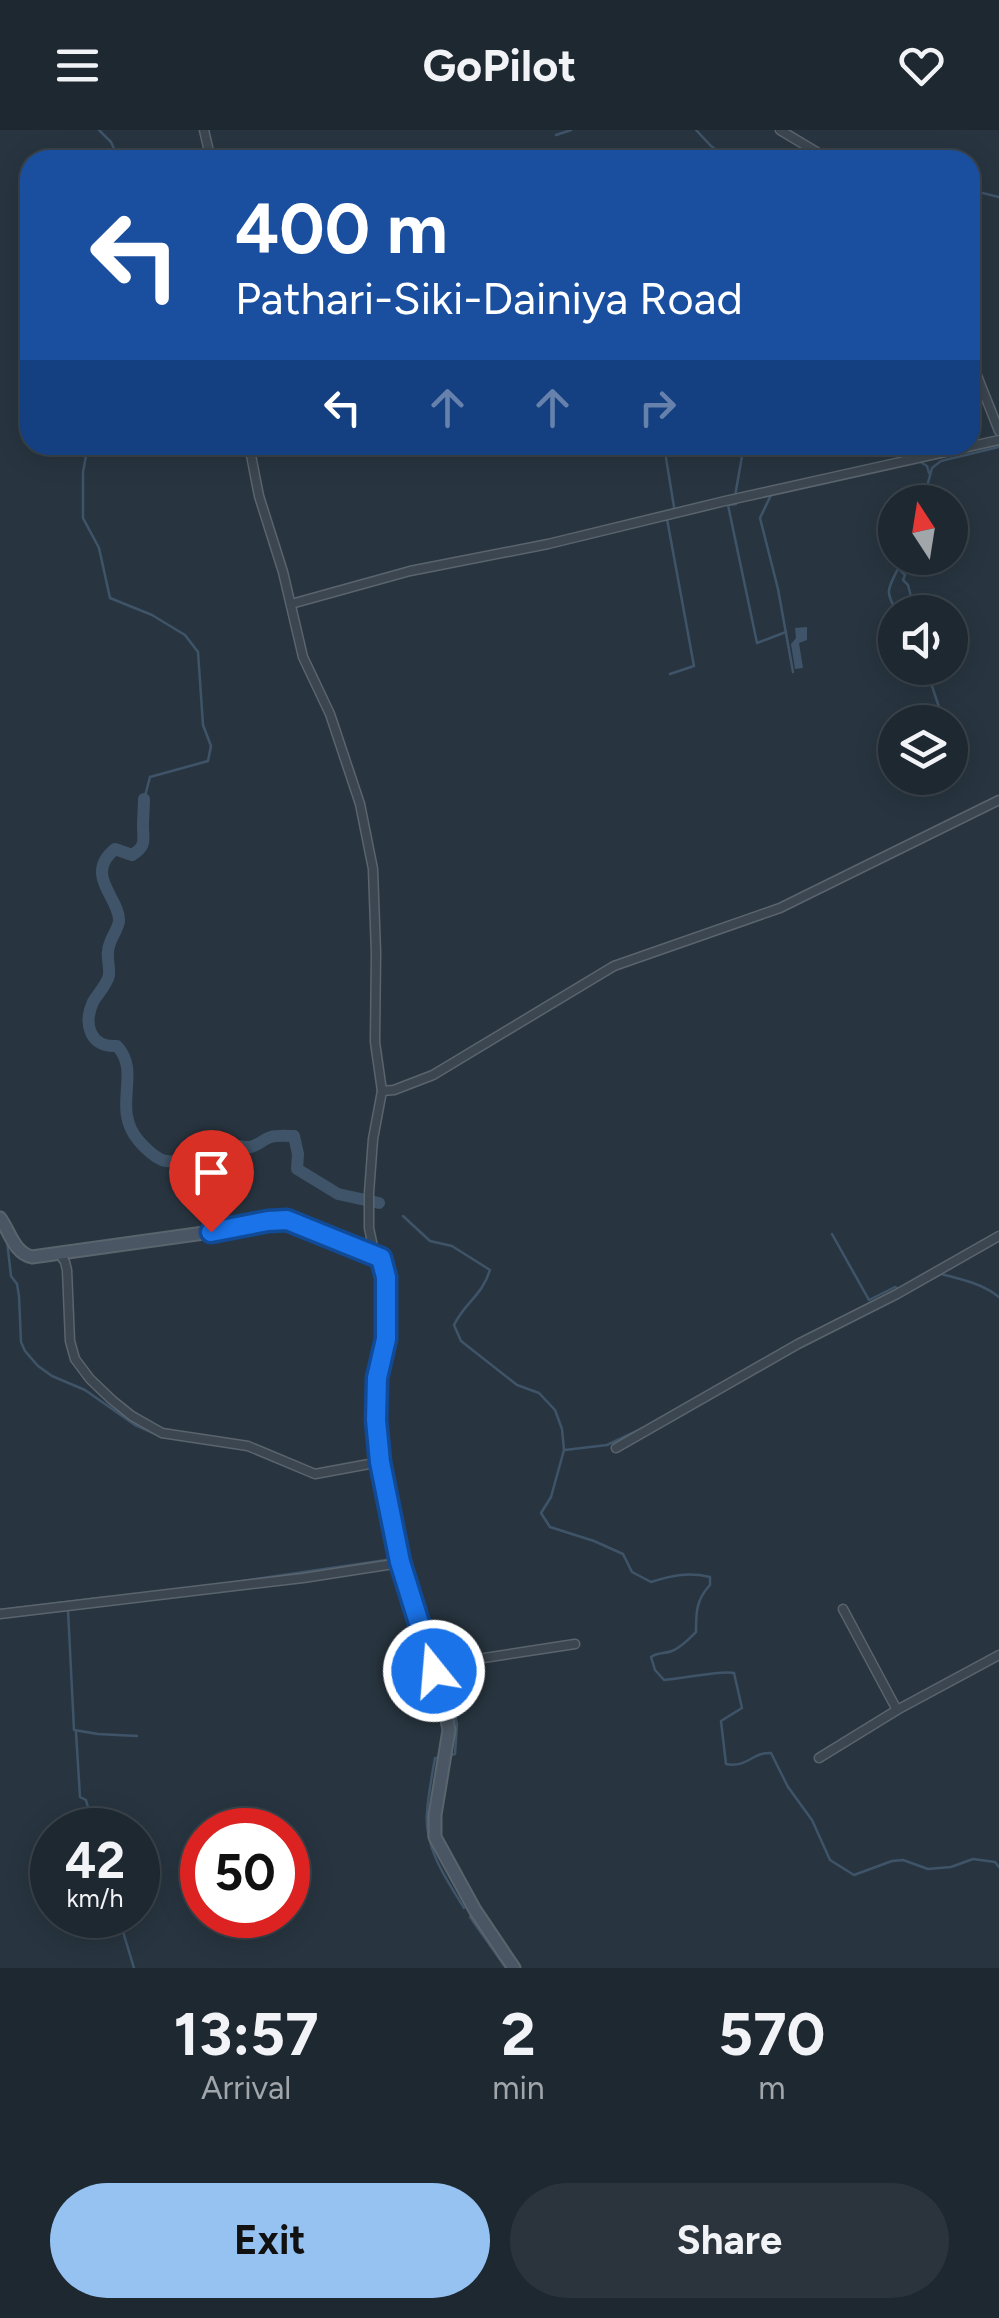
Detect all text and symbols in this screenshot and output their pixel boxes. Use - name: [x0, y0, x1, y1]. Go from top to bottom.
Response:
- icon: menu: [50, 38, 105, 93]
- text: GoPilot: [423, 38, 576, 92]
- icon: heart: [894, 38, 949, 93]
- text: 400 m: [235, 186, 448, 271]
- icon: left: [70, 190, 200, 320]
- text: Pathari-Siki-Dainiya Road: [235, 271, 743, 325]
- icon: left: [315, 380, 370, 435]
- icon: ahead: [420, 380, 475, 435]
- icon: ahead: [525, 380, 580, 435]
- icon: right: [630, 380, 685, 435]
- north arrow: [878, 485, 968, 575]
- map controls: [878, 485, 968, 795]
- button: sound: [878, 595, 968, 685]
- button: layers: [878, 705, 968, 795]
- pin: [169, 1130, 254, 1233]
- icon: arrive: [184, 1145, 239, 1200]
- position arrow: [382, 1619, 486, 1723]
- speed limit sign: 50: [180, 1808, 310, 1938]
- text: 42: [65, 1830, 125, 1891]
- text: km/h: [66, 1883, 124, 1913]
- text: 13:57: [174, 1998, 319, 2070]
- text: 2: [501, 1998, 536, 2070]
- text: 570: [718, 1998, 825, 2070]
- text: Arrival: [201, 2069, 291, 2107]
- text: min: [492, 2069, 545, 2107]
- text: m: [758, 2069, 785, 2107]
- button: Exit: [50, 2183, 490, 2298]
- button: Share: [510, 2183, 949, 2298]

